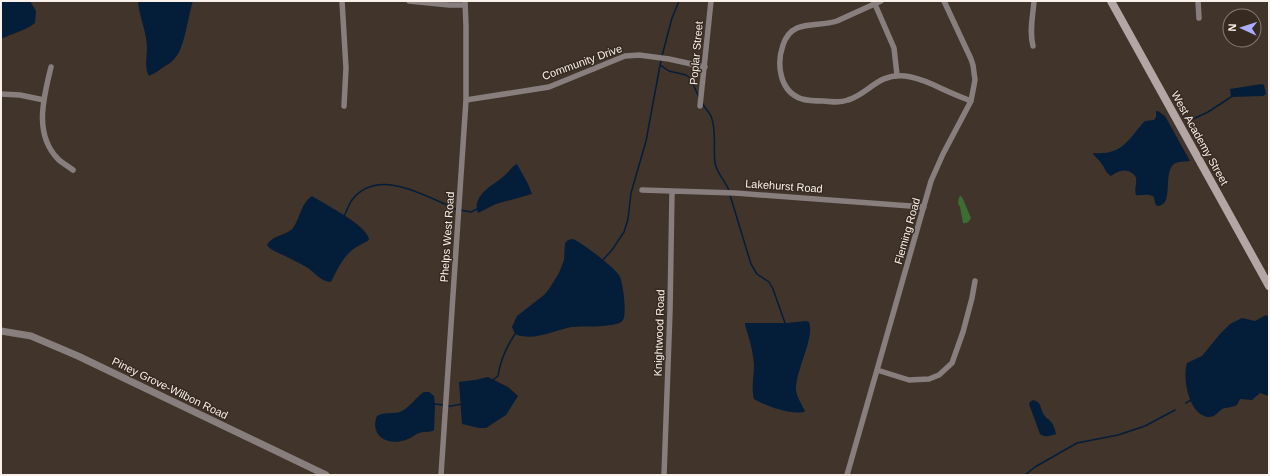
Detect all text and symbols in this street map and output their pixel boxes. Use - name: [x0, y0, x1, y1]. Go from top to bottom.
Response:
- north arrow: [1222, 8, 1262, 48]
- street label: Poplar Street: [687, 20, 705, 86]
- text: N: [1226, 23, 1238, 32]
- street label: Community Drive: [540, 42, 624, 82]
- street label: West Academy Street: [1169, 89, 1231, 187]
- street label: Lakehurst Road: [745, 177, 823, 195]
- street label: Phelps West Road: [438, 191, 456, 283]
- street label: Fleming Road: [892, 196, 922, 266]
- street label: Knightwood Road: [651, 289, 667, 377]
- street label: Piney Grove-Wilbon Road: [110, 355, 230, 421]

